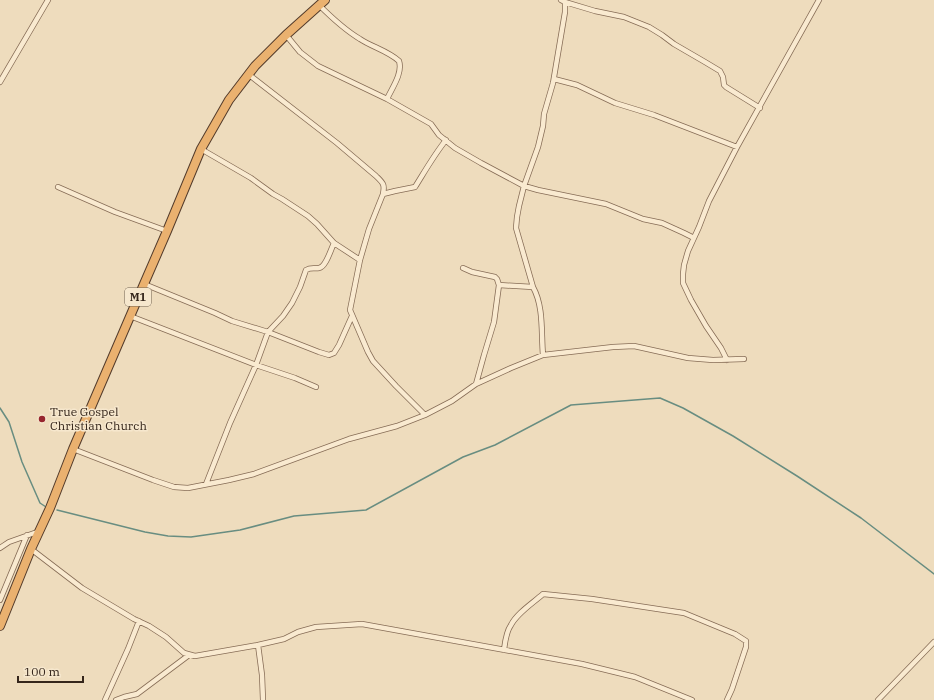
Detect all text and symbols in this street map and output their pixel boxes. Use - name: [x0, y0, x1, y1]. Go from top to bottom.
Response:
- road number: M1: [125, 288, 151, 306]
- place label: True Gospel Christian Church: [50, 404, 147, 433]
- marker: True Gospel Christian Church: [37, 414, 47, 424]
- scale bar: [18, 658, 83, 684]
- text: 100 m: [24, 664, 60, 679]

